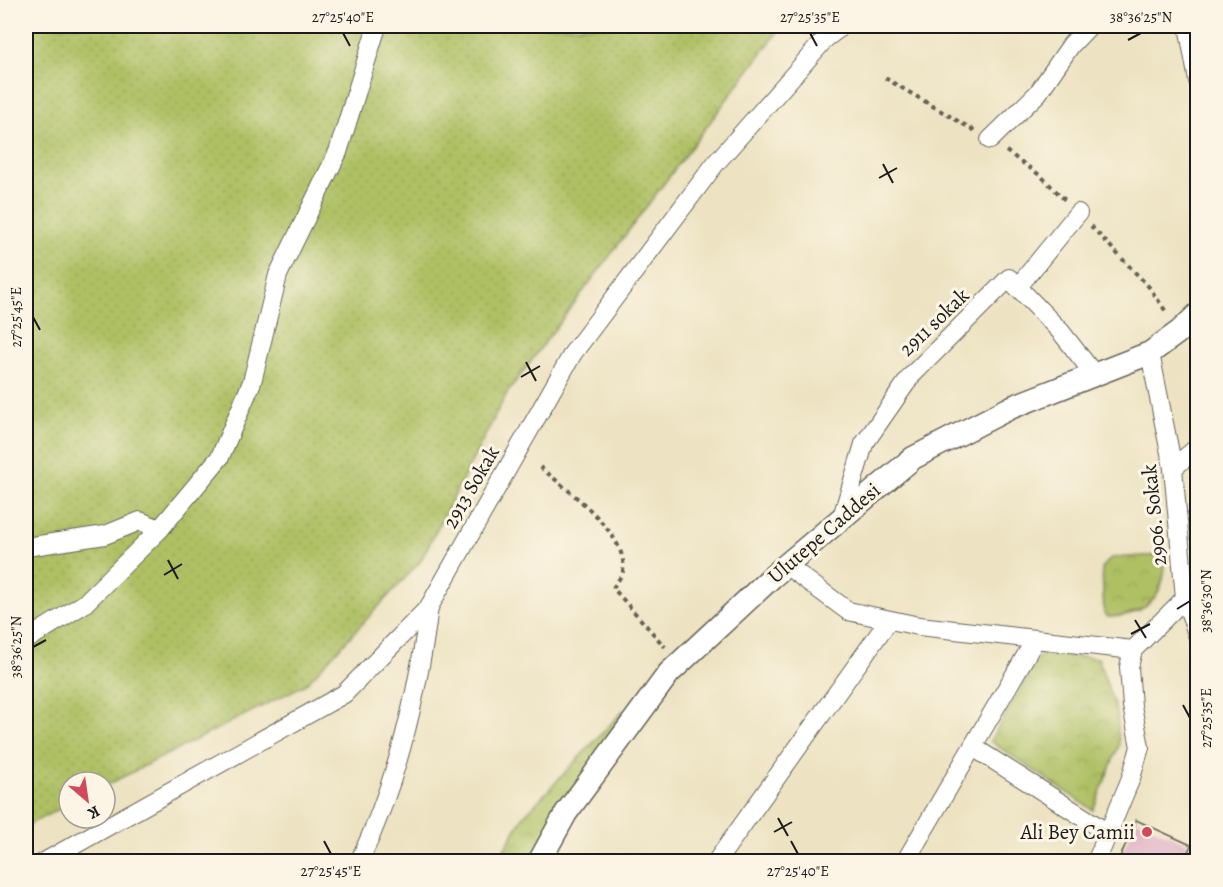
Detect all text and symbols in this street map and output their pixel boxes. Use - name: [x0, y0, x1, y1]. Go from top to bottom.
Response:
- text: 27°25'40"E: [312, 7, 374, 27]
- text: 27°25'35"E: [780, 7, 840, 27]
- text: 38°36'25"N: [1110, 7, 1173, 27]
- street label: 2911 sokak: [893, 281, 975, 362]
- text: 27°25'45"E: [6, 287, 26, 347]
- street label: 2913 Sokak: [436, 440, 506, 533]
- street label: 2906. Sokak: [1135, 462, 1173, 567]
- street label: Ulutepe Caddesi: [762, 476, 886, 590]
- text: 38°36'30"N: [1196, 569, 1216, 633]
- text: 38°36'25"N: [6, 615, 26, 678]
- text: 27°25'35"E: [1196, 688, 1216, 748]
- north arrow: [57, 770, 117, 830]
- text: K: [83, 800, 104, 825]
- place label: Ali Bey Camii: [1019, 818, 1135, 846]
- marker: Ali Bey Camii: [1140, 825, 1154, 839]
- text: 27°25'45"E: [301, 861, 361, 881]
- text: 27°25'40"E: [767, 861, 829, 881]

